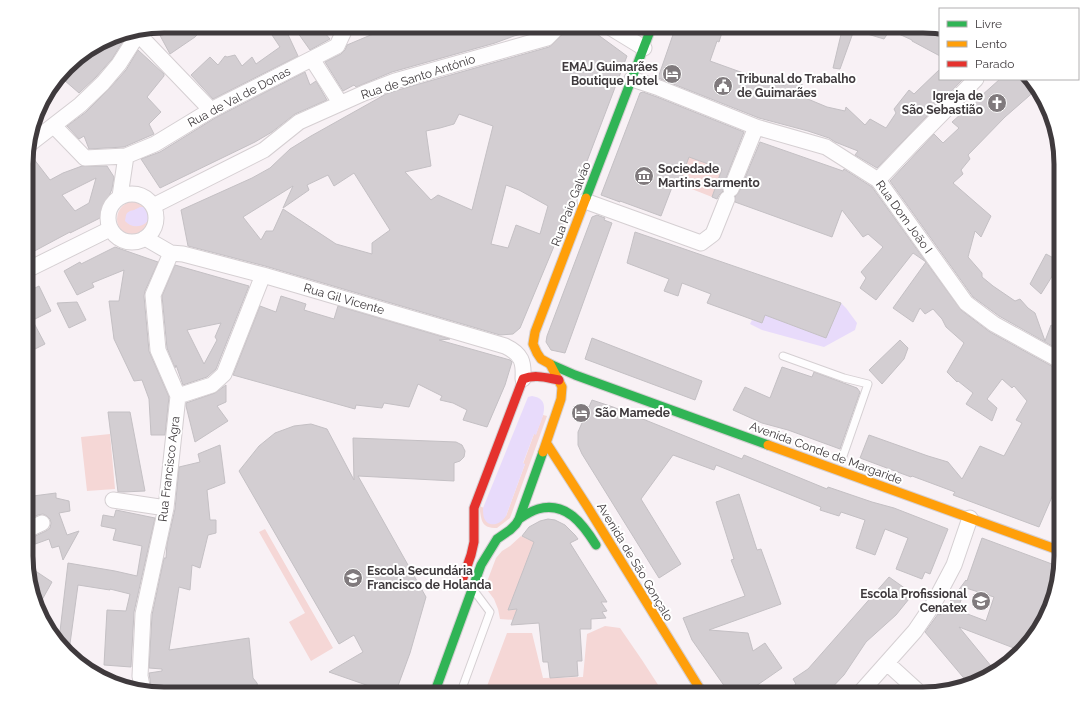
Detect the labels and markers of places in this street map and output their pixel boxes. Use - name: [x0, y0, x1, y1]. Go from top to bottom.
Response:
- place label: EMAJ Guimarães Boutique Hotel: [562, 60, 658, 88]
- hotel icon: EMAJ Guimarães Boutique Hotel: [661, 63, 683, 85]
- place label: Tribunal do Trabalho de Guimarães: [737, 72, 856, 100]
- public building icon: Tribunal do Trabalho de Guimarães: [712, 75, 734, 97]
- place label: Igreja de São Sebastião: [902, 89, 983, 117]
- church icon: Igreja de São Sebastião: [986, 92, 1008, 114]
- place label: Sociedade Martins Sarmento: [658, 162, 760, 190]
- museum icon: Sociedade Martins Sarmento: [633, 165, 655, 187]
- hotel icon: São Mamede: [570, 402, 592, 424]
- place label: São Mamede: [595, 406, 670, 420]
- place label: Escola Secundária Francisco de Holanda: [367, 564, 492, 592]
- school or university icon: Escola Secundária Francisco de Holanda: [342, 567, 364, 589]
- place label: Escola Profissional Cenatex: [860, 587, 968, 615]
- school or university icon: Escola Profissional Cenatex: [970, 590, 992, 612]

